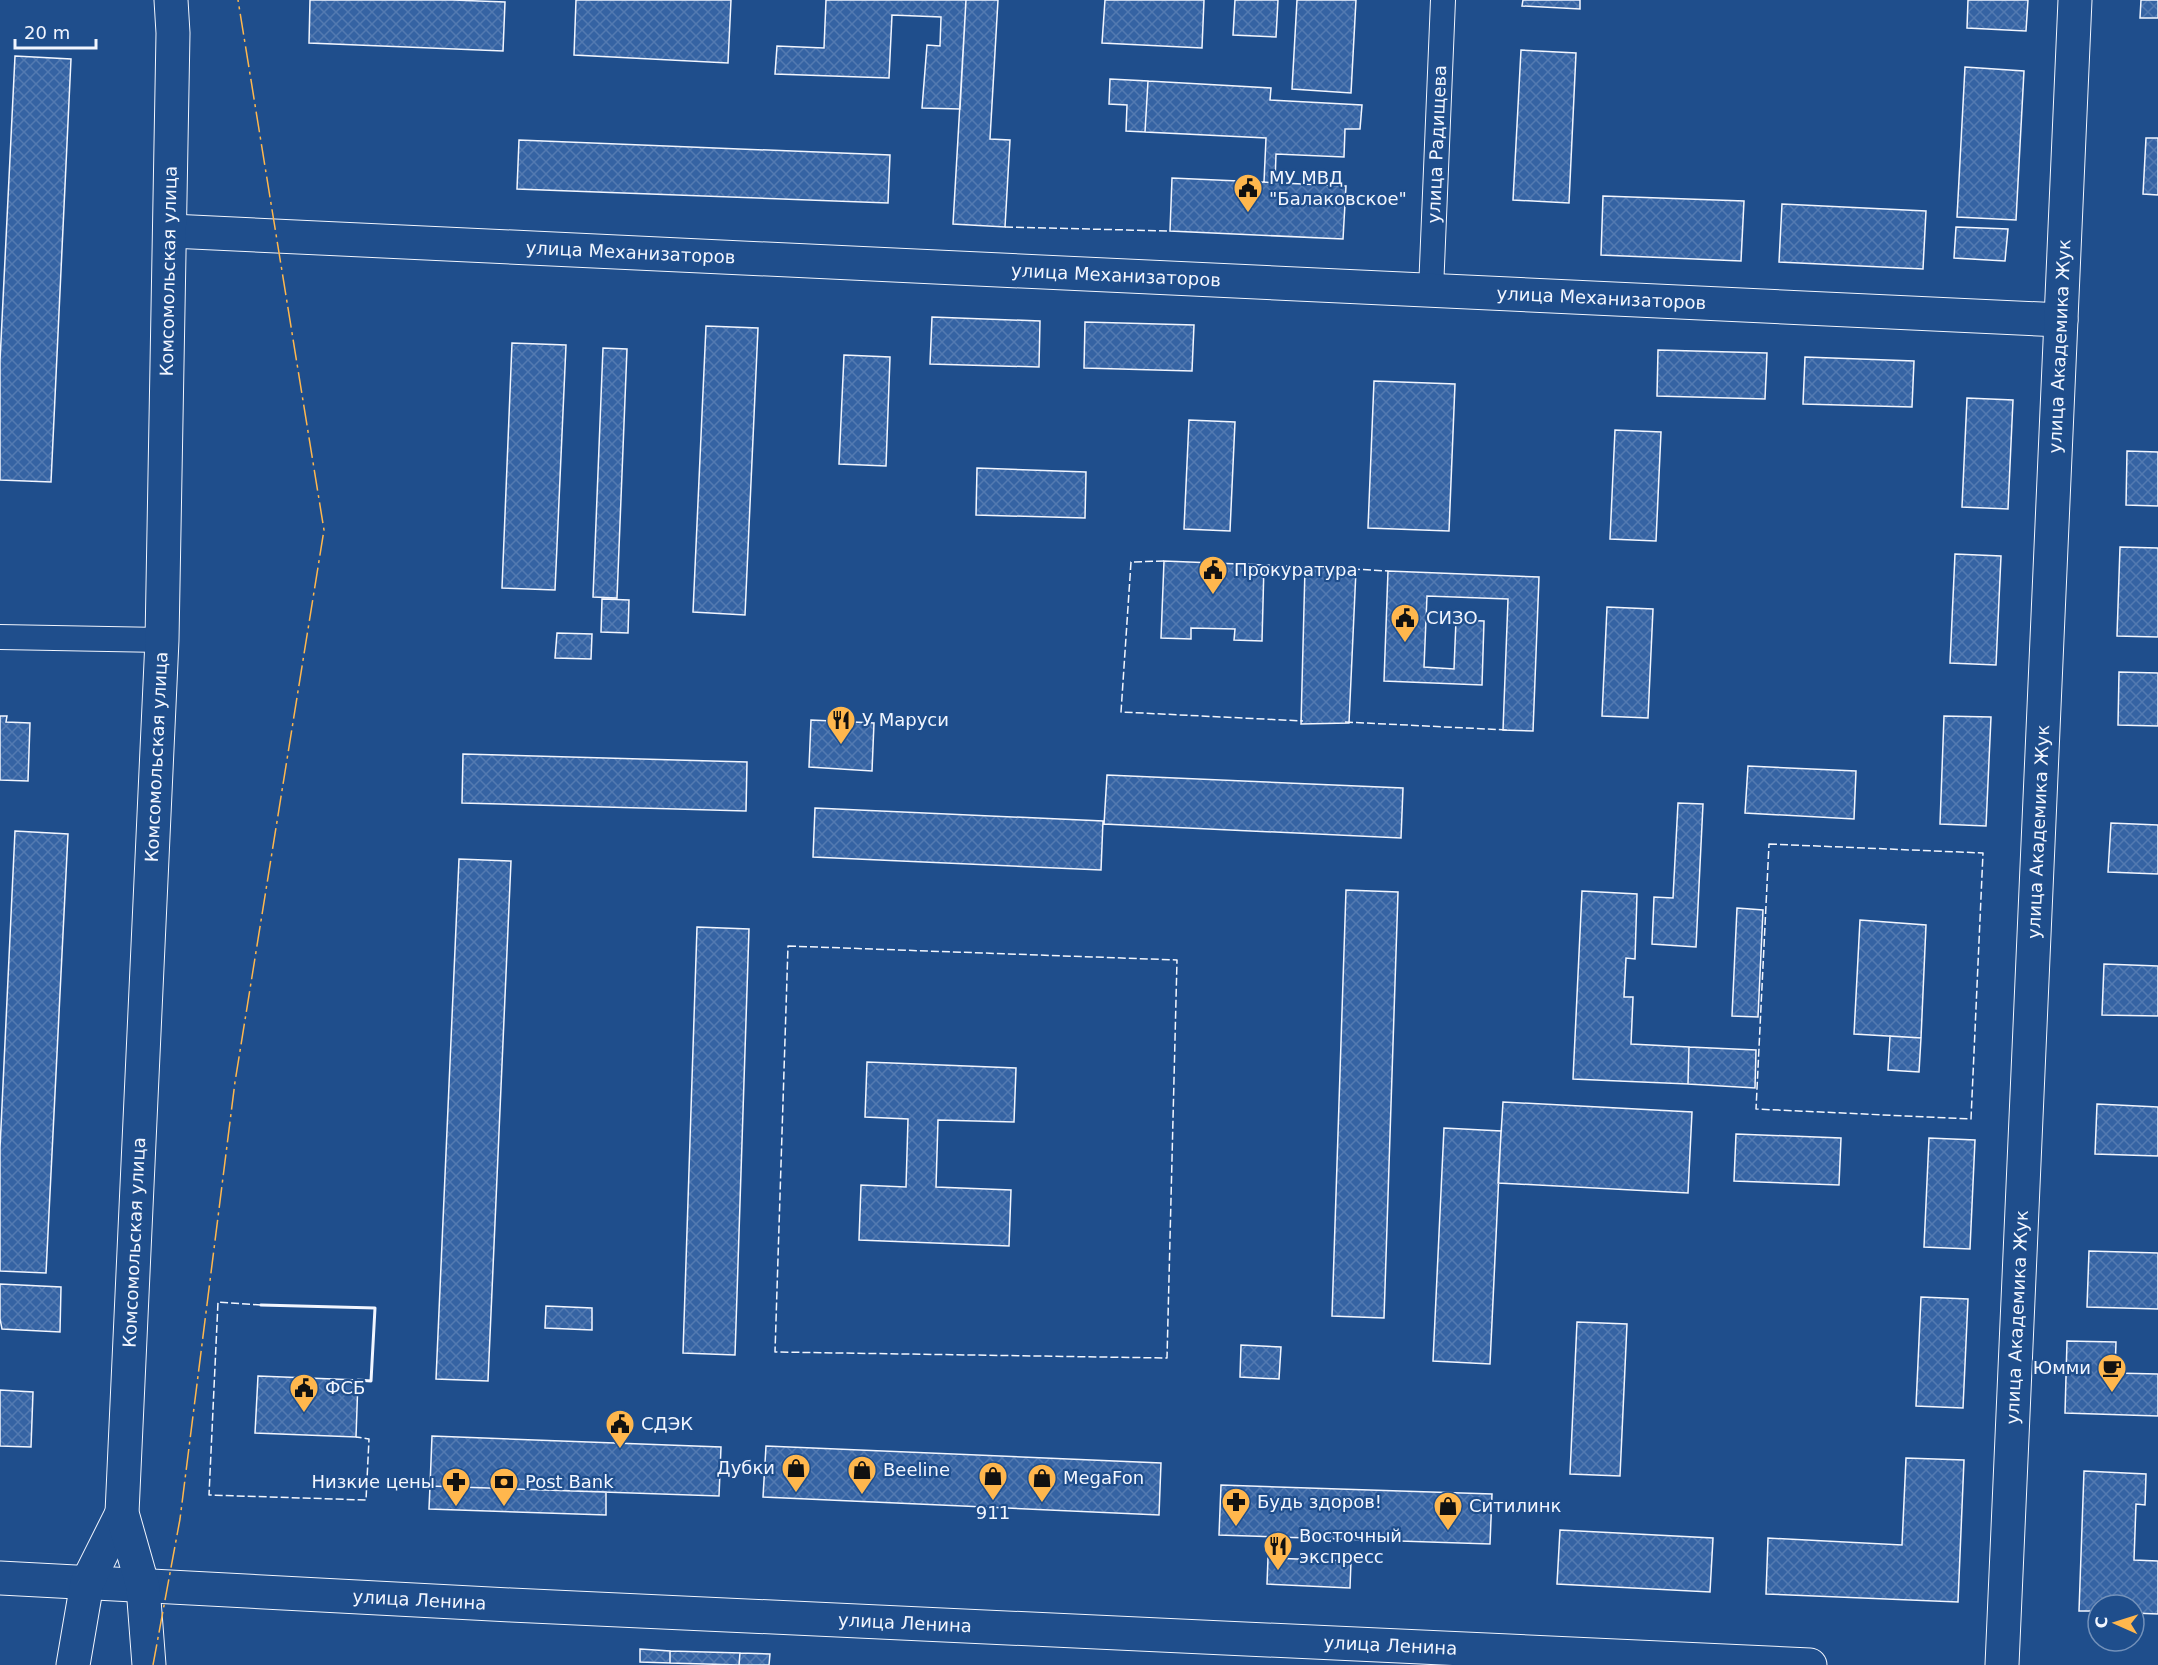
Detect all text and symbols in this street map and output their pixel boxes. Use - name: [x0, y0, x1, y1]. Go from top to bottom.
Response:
- scale bar: [15, 12, 96, 50]
- text: 20 m: [24, 22, 70, 43]
- street label: улица Радищева: [1423, 64, 1450, 224]
- street label: Комсомольская улица: [156, 166, 181, 377]
- place label: МУ МВД "Балаковское": [1269, 167, 1407, 209]
- public building icon: МУ МВД "Балаковское": [1232, 172, 1264, 214]
- street label: улица Механизаторов: [525, 237, 736, 268]
- street label: улица Академика Жук: [2044, 238, 2075, 454]
- street label: улица Механизаторов: [1011, 260, 1221, 290]
- street label: улица Механизаторов: [1496, 282, 1707, 313]
- public building icon: Прокуратура: [1197, 554, 1229, 596]
- place label: Прокуратура: [1234, 559, 1358, 580]
- public building icon: СИЗО: [1389, 602, 1421, 644]
- place label: СИЗО: [1426, 607, 1478, 628]
- street label: Комсомольская улица: [141, 651, 171, 863]
- restaurant icon: У Маруси: [825, 704, 857, 746]
- place label: У Маруси: [862, 709, 949, 730]
- street label: улица Академика Жук: [2023, 724, 2053, 939]
- street label: Комсомольская улица: [119, 1137, 149, 1348]
- street label: улица Академика Жук: [2002, 1210, 2032, 1425]
- cafe icon: Юмми: [2096, 1352, 2128, 1394]
- place label: Юмми: [2033, 1357, 2091, 1378]
- public building icon: ФСБ: [288, 1372, 320, 1414]
- place label: ФСБ: [325, 1377, 365, 1398]
- public building icon: СДЭК: [604, 1408, 636, 1450]
- place label: СДЭК: [641, 1413, 693, 1434]
- shop icon: Дубки: [780, 1452, 812, 1494]
- shop icon: Beeline: [846, 1454, 878, 1496]
- place label: Дубки: [717, 1457, 775, 1478]
- place label: Beeline: [883, 1459, 950, 1480]
- shop icon: 911: [977, 1460, 1009, 1502]
- shop icon: MegaFon: [1026, 1462, 1058, 1504]
- pharmacy icon: Низкие цены: [440, 1466, 472, 1508]
- bank icon: Post Bank: [488, 1466, 520, 1508]
- place label: MegaFon: [1063, 1467, 1144, 1488]
- place label: Низкие цены: [312, 1471, 435, 1492]
- place label: Post Bank: [525, 1471, 614, 1492]
- pharmacy icon: Будь здоров!: [1220, 1486, 1252, 1528]
- shop icon: Ситилинк: [1432, 1490, 1464, 1532]
- place label: Будь здоров!: [1257, 1491, 1382, 1512]
- place label: Ситилинк: [1469, 1495, 1561, 1516]
- place label: 911: [976, 1502, 1010, 1523]
- place label: Восточный экспресс: [1299, 1525, 1402, 1567]
- restaurant icon: Восточный экспресс: [1262, 1530, 1294, 1572]
- street label: улица Ленина: [352, 1586, 487, 1614]
- north arrow: [2086, 1593, 2146, 1653]
- street label: улица Ленина: [838, 1609, 972, 1636]
- text: С: [2092, 1616, 2111, 1629]
- street label: улица Ленина: [1323, 1632, 1458, 1659]

